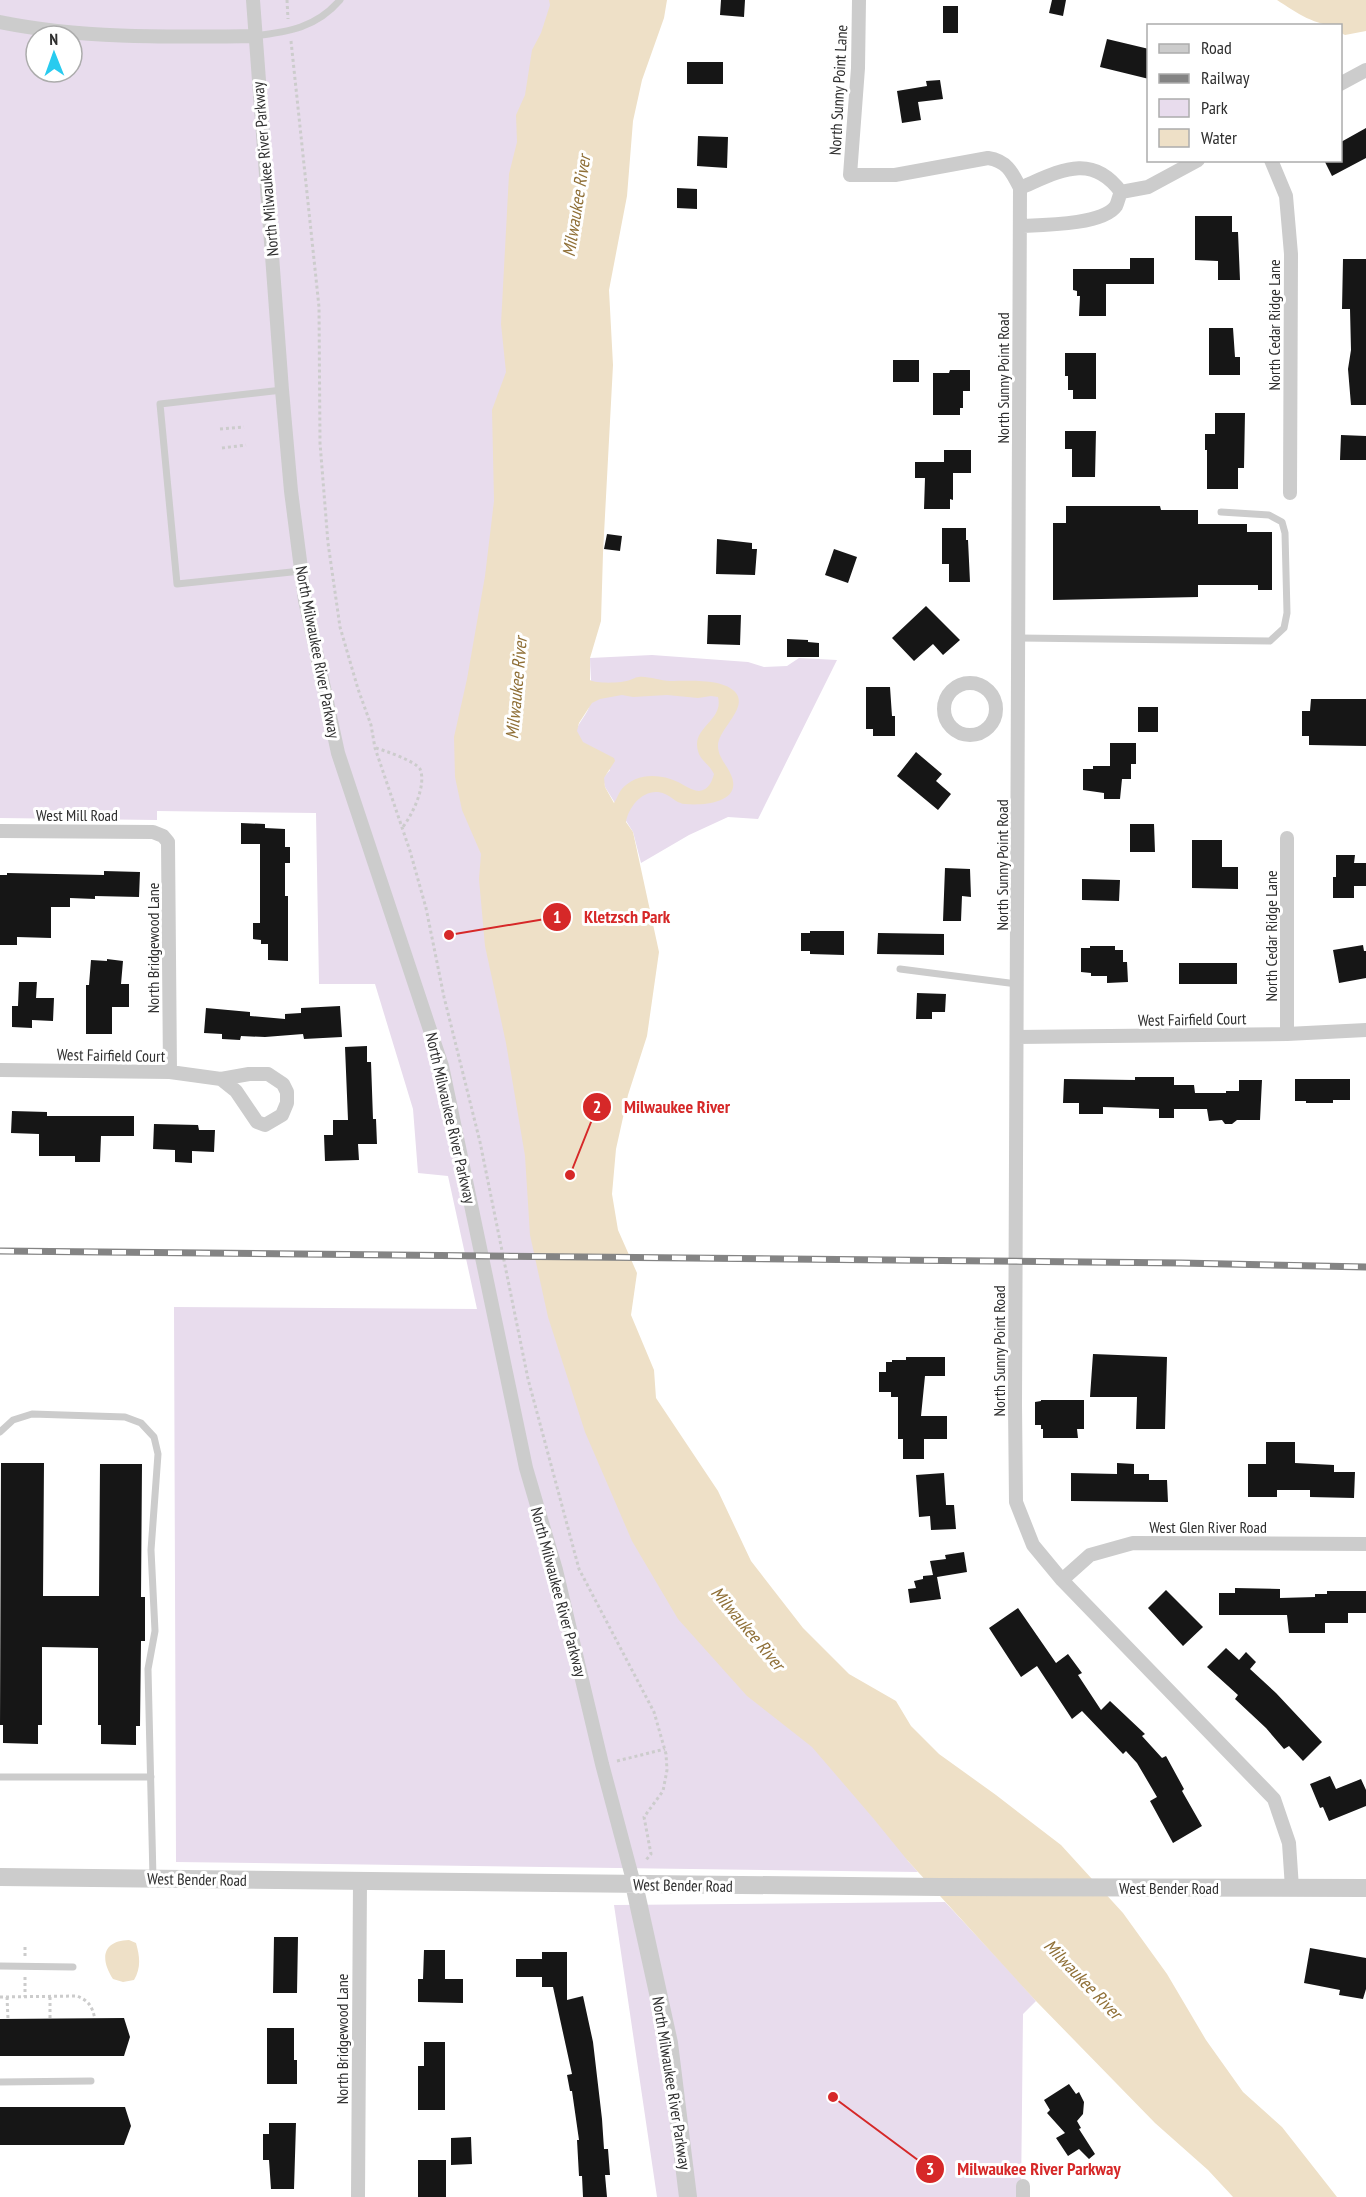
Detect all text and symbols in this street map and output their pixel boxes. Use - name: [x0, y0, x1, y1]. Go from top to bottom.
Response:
- north arrow: [24, 24, 84, 84]
- street label: North Sunny Point Lane: [825, 24, 851, 156]
- legend: [1147, 24, 1342, 162]
- text: N: [49, 29, 58, 49]
- text: Road: [1201, 36, 1232, 59]
- text: Railway: [1201, 66, 1250, 89]
- street label: North Milwaukee River Parkway: [247, 81, 283, 257]
- text: Park: [1201, 96, 1228, 119]
- text: Water: [1201, 126, 1237, 149]
- water label: Milwaukee River: [557, 151, 596, 258]
- street label: North Cedar Ridge Lane: [1264, 259, 1284, 391]
- street label: North Sunny Point Road: [993, 312, 1013, 444]
- street label: North Milwaukee River Parkway: [291, 564, 345, 740]
- water label: Milwaukee River: [500, 633, 532, 740]
- street label: North Sunny Point Road: [992, 799, 1012, 931]
- street label: West Mill Road: [36, 805, 118, 825]
- street label: North Cedar Ridge Lane: [1261, 870, 1281, 1002]
- street label: North Bridgewood Lane: [143, 883, 163, 1013]
- callout: Kletzsch Park: [542, 899, 682, 935]
- text: 1: [553, 905, 561, 928]
- text: Kletzsch Park: [584, 905, 671, 928]
- street label: West Fairfield Court: [1138, 1008, 1247, 1030]
- street label: North Milwaukee River Parkway: [422, 1030, 480, 1206]
- street label: West Fairfield Court: [57, 1044, 166, 1066]
- callout: Milwaukee River: [582, 1089, 742, 1125]
- text: 2: [593, 1095, 601, 1118]
- text: Milwaukee River: [624, 1095, 731, 1118]
- street label: North Sunny Point Road: [989, 1285, 1009, 1417]
- street label: North Milwaukee River Parkway: [527, 1505, 591, 1679]
- street label: West Glen River Road: [1149, 1517, 1267, 1537]
- water label: Milwaukee River: [706, 1581, 792, 1677]
- street label: West Bender Road: [147, 1868, 247, 1890]
- street label: West Bender Road: [633, 1874, 733, 1896]
- street label: West Bender Road: [1119, 1878, 1219, 1898]
- water label: Milwaukee River: [1039, 1934, 1129, 2026]
- street label: North Bridgewood Lane: [332, 1974, 352, 2104]
- street label: North Milwaukee River Parkway: [648, 1995, 696, 2171]
- callout: Milwaukee River Parkway: [915, 2151, 1133, 2187]
- text: 3: [926, 2157, 934, 2180]
- text: Milwaukee River Parkway: [957, 2157, 1121, 2180]

